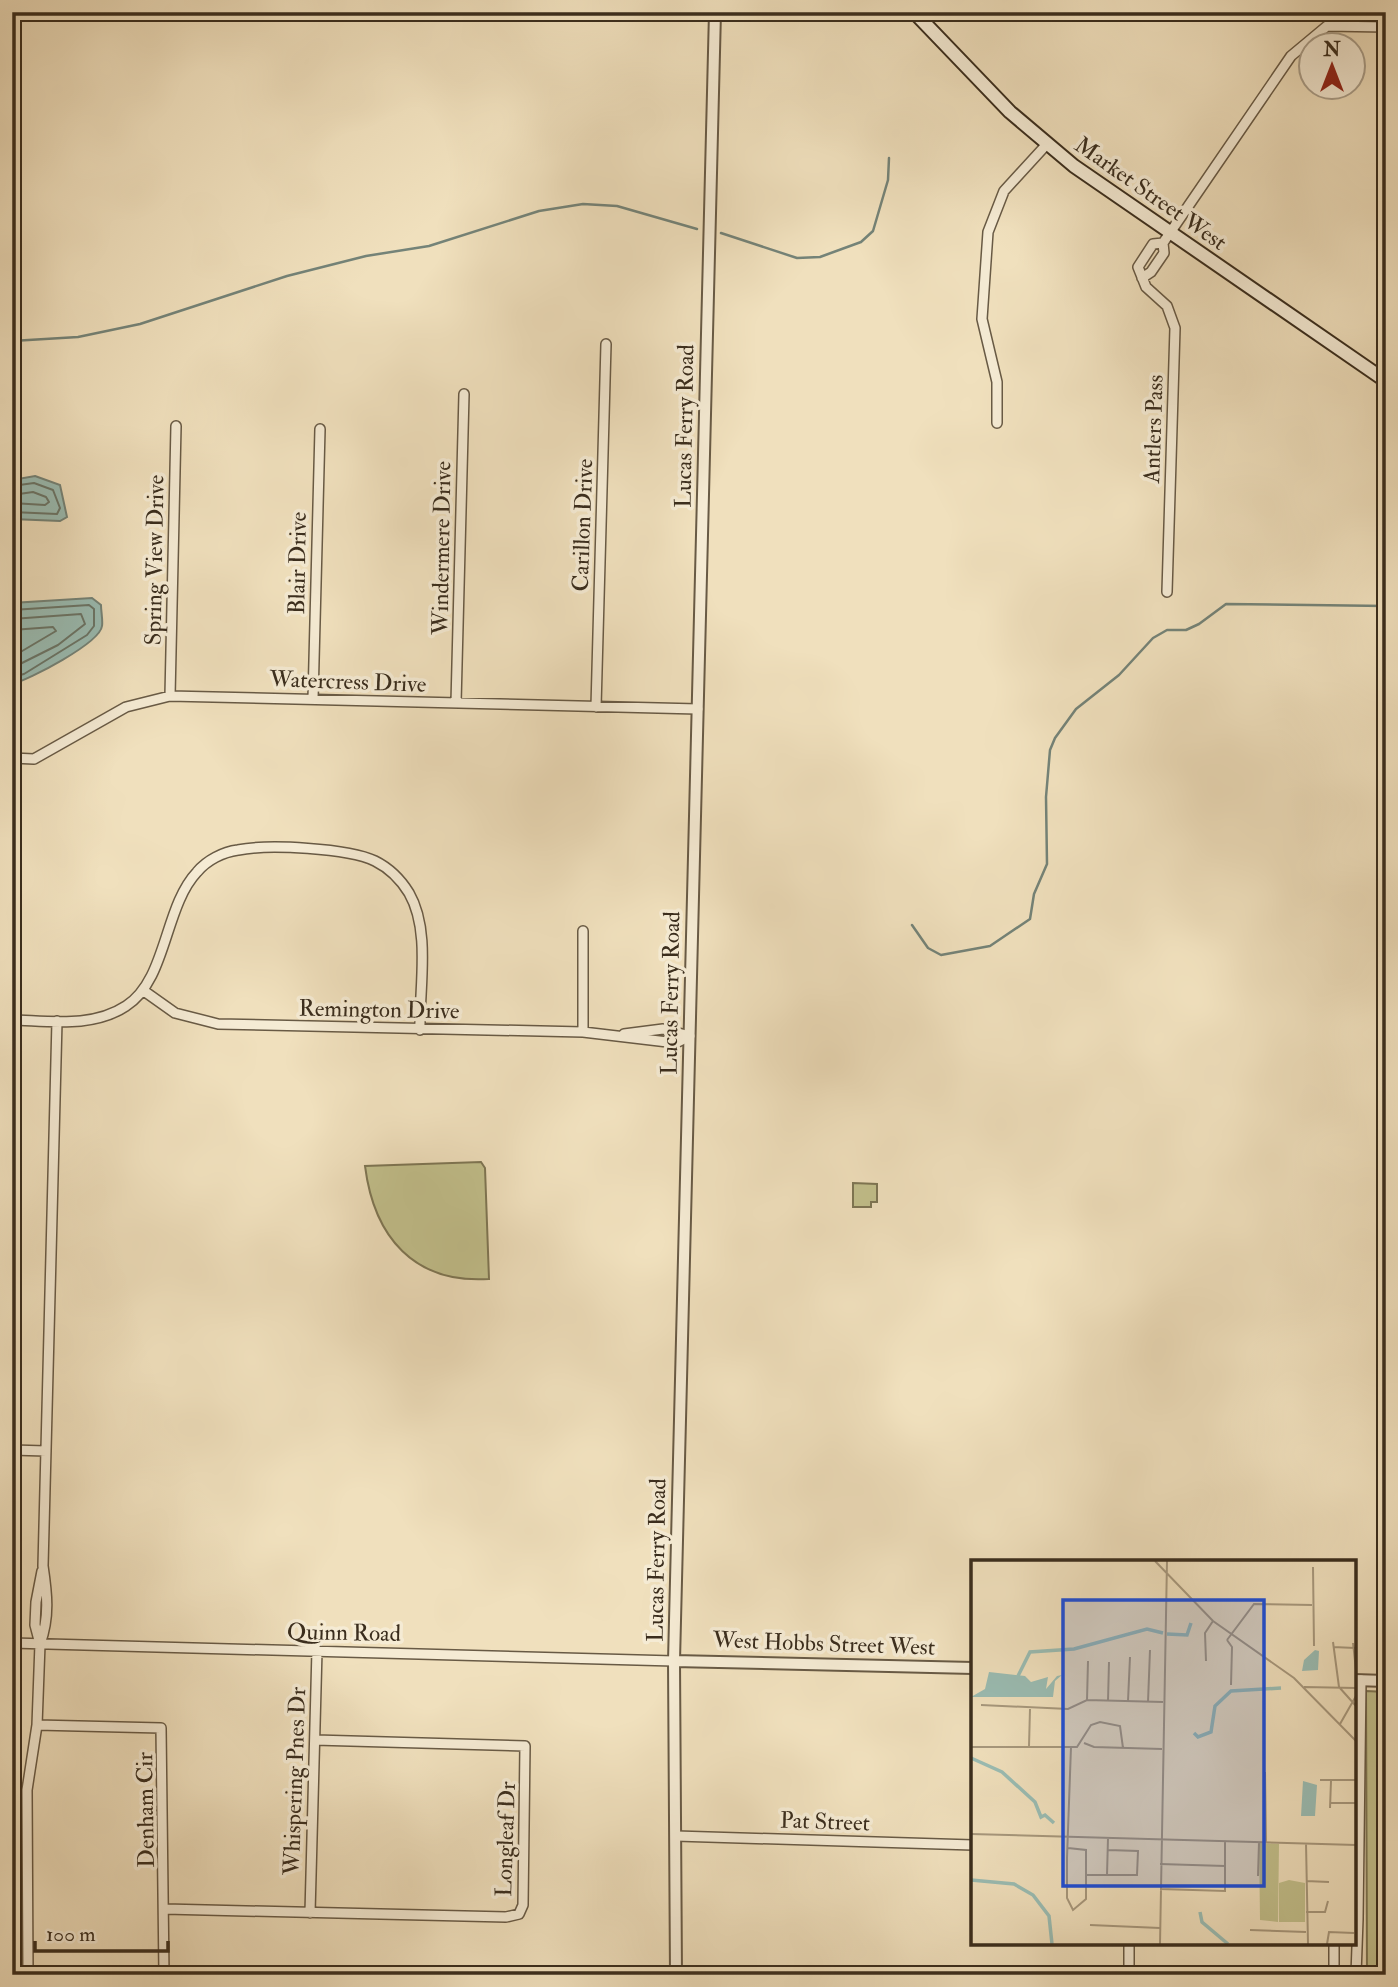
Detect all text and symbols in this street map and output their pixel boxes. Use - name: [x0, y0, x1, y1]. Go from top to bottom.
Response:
- north arrow: [1296, 32, 1366, 102]
- text: N: [1322, 38, 1341, 62]
- street label: Market Street West: [1069, 130, 1232, 257]
- street label: Lucas Ferry Road: [669, 344, 700, 508]
- street label: Antlers Pass: [1137, 374, 1170, 485]
- street label: Carillon Drive: [566, 458, 599, 592]
- street label: Windermere Drive: [425, 460, 458, 636]
- street label: Spring View Drive: [139, 474, 171, 646]
- street label: Blair Drive: [282, 511, 313, 615]
- street label: Watercress Drive: [268, 664, 427, 699]
- street label: Lucas Ferry Road: [655, 911, 686, 1075]
- street label: Remington Drive: [298, 994, 460, 1025]
- street label: Lucas Ferry Road: [641, 1478, 672, 1642]
- inset map: [971, 1560, 1356, 1945]
- street label: Quinn Road: [287, 1617, 401, 1648]
- street label: West Hobbs Street West: [711, 1625, 936, 1662]
- street label: Whispering Pnes Dr: [277, 1686, 313, 1877]
- street label: Denham Cir: [130, 1751, 161, 1868]
- street label: Longleaf Dr: [489, 1780, 522, 1897]
- street label: Pat Street: [779, 1805, 871, 1838]
- scale bar: [35, 1910, 168, 1954]
- text: 100 m: [46, 1921, 96, 1948]

